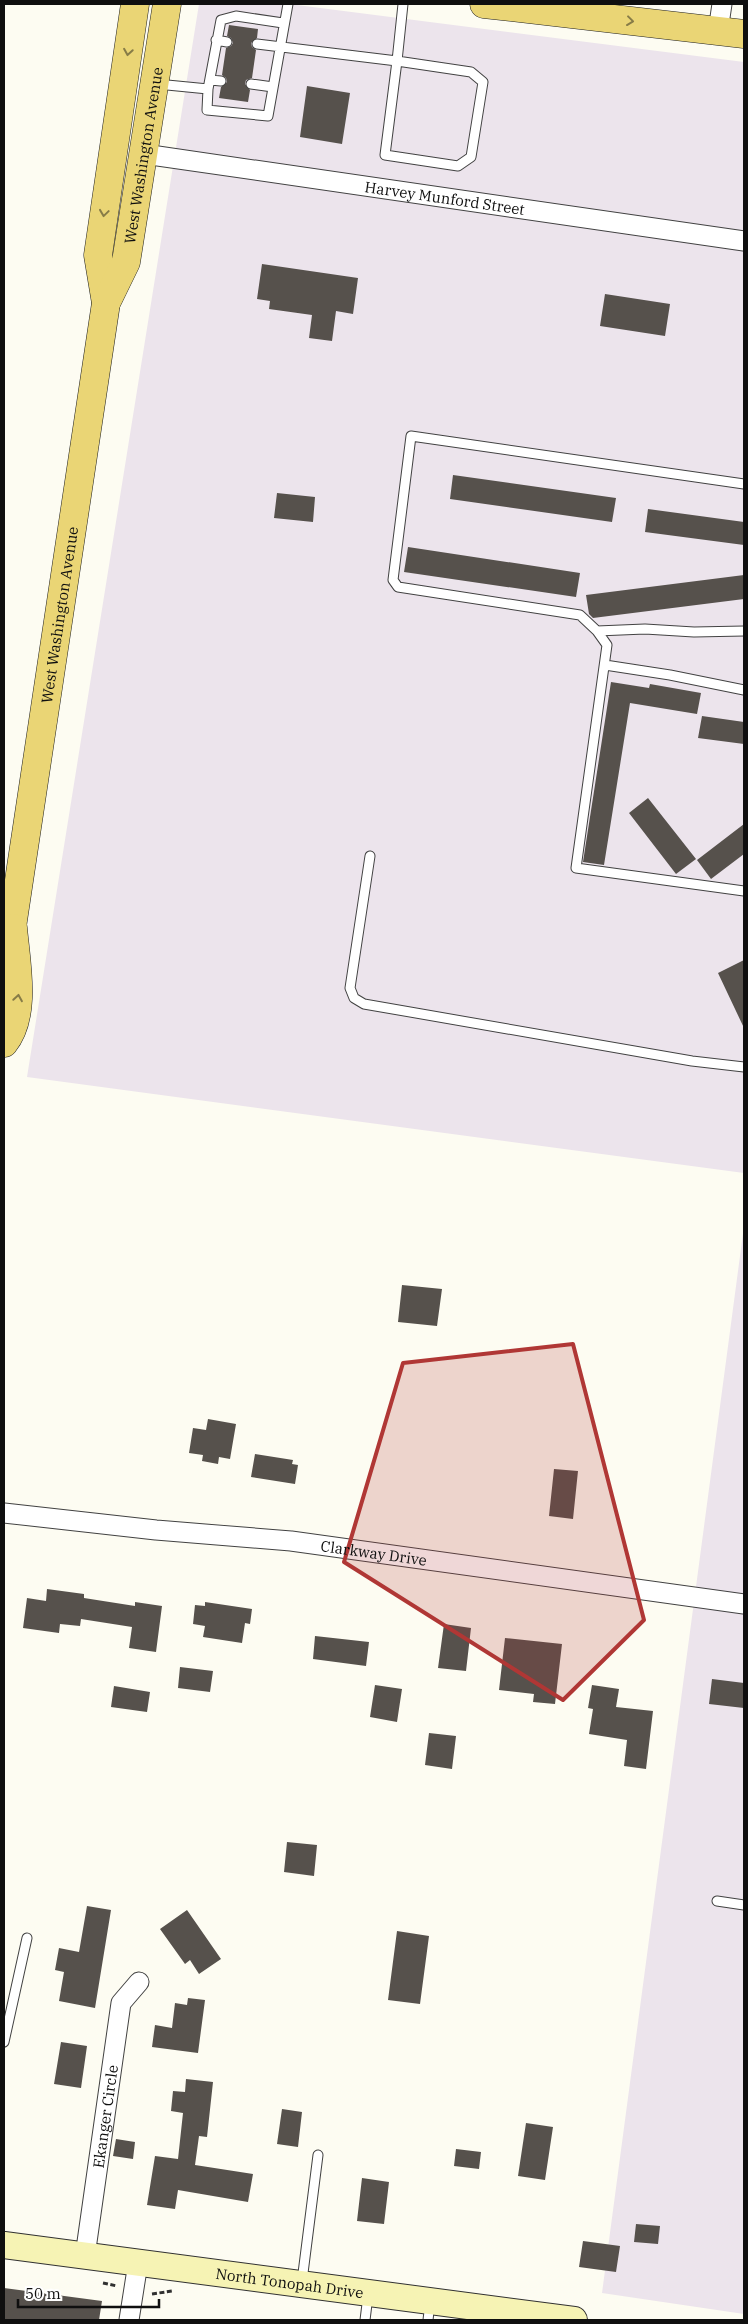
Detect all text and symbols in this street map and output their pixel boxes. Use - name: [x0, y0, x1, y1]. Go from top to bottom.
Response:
- one-way arrow: [626, 15, 634, 26]
- one-way arrow: [123, 48, 134, 56]
- street label: West Washington Avenue: [120, 66, 166, 245]
- street label: Harvey Munford Street: [364, 177, 526, 219]
- one-way arrow: [100, 208, 110, 217]
- street label: West Washington Avenue: [36, 525, 82, 705]
- one-way arrow: [12, 994, 22, 1002]
- street label: Clarkway Drive: [320, 1536, 428, 1569]
- street label: Ekanger Circle: [88, 2064, 122, 2169]
- street label: North Tonopah Drive: [214, 2263, 365, 2302]
- scale bar: [18, 2276, 159, 2308]
- text: 50 m: [25, 2284, 61, 2303]

